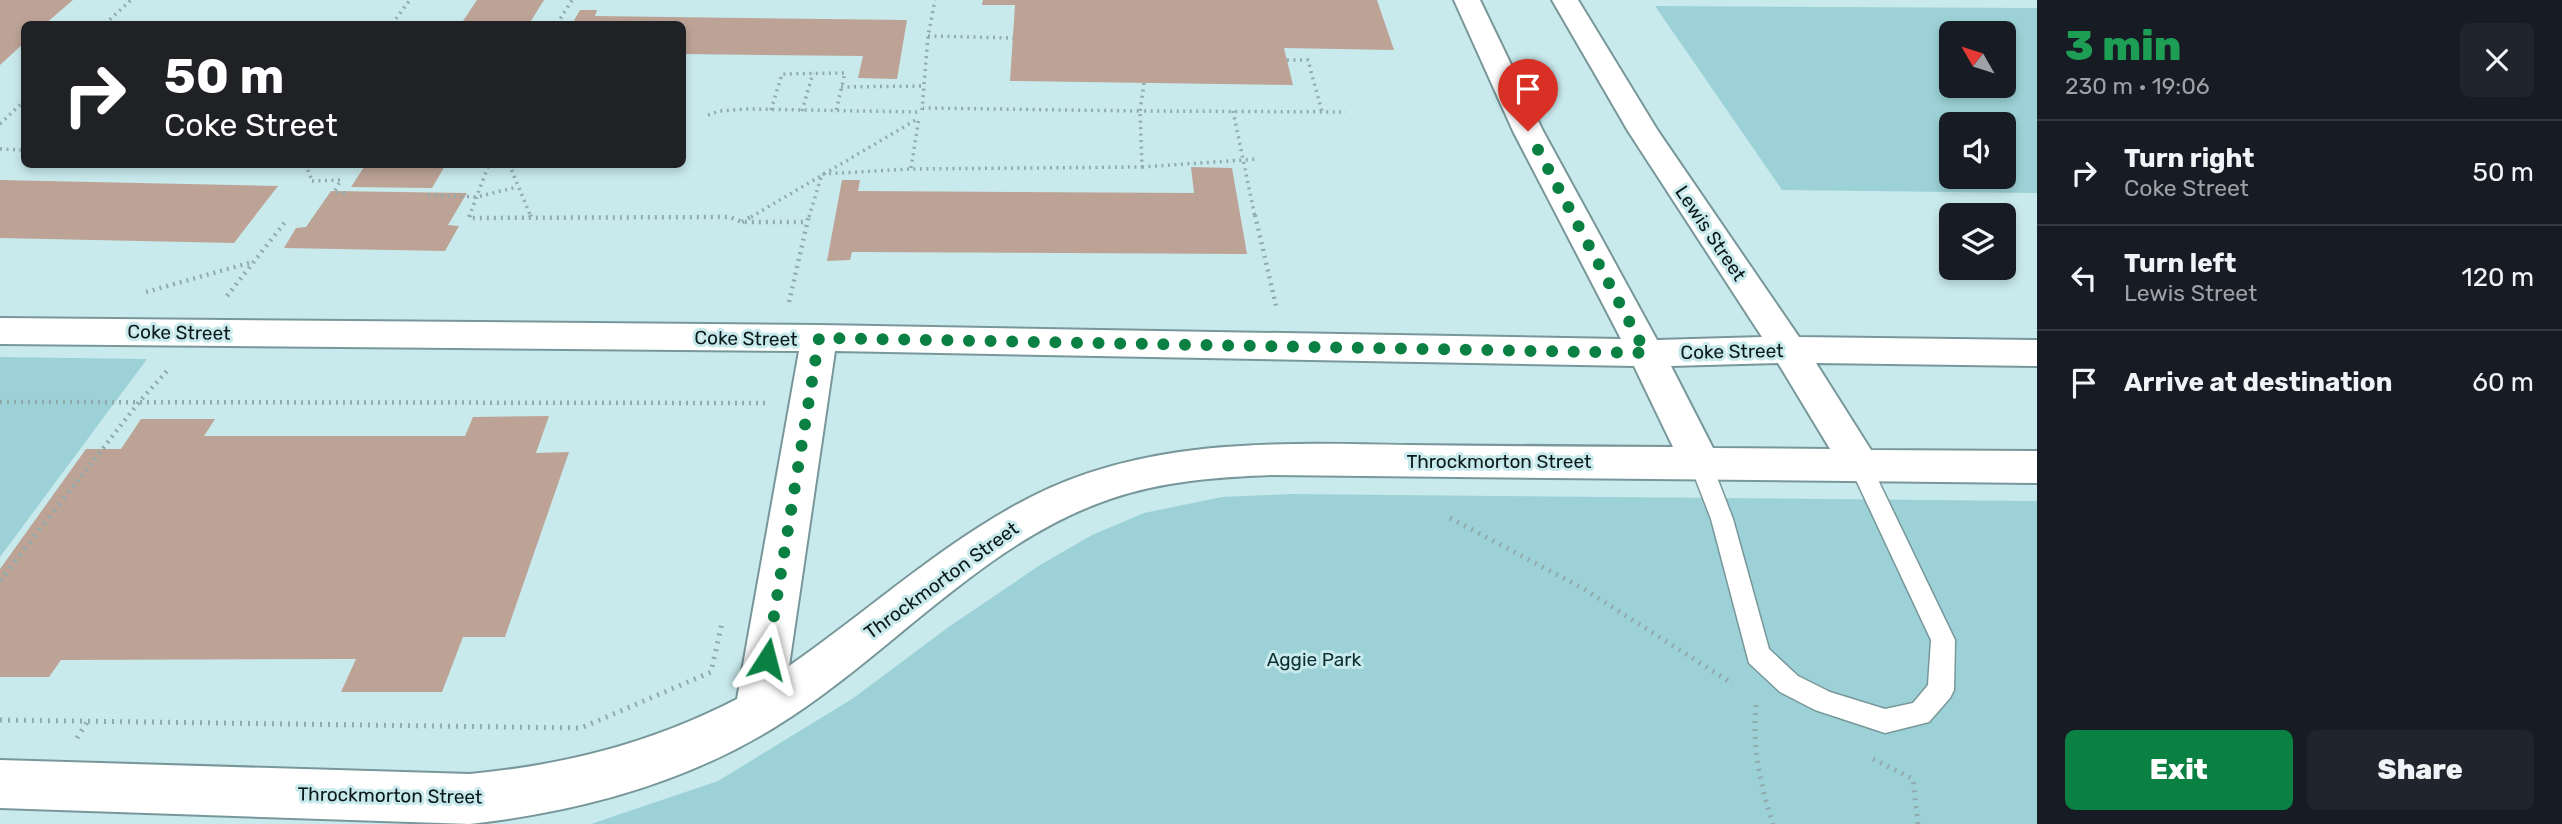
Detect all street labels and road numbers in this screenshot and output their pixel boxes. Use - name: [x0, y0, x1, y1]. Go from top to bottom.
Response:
- street label: Lewis Street: [1670, 181, 1751, 286]
- street label: Coke Street: [127, 320, 231, 345]
- street label: Coke Street: [694, 326, 798, 351]
- street label: Coke Street: [1680, 339, 1784, 364]
- street label: Throckmorton Street: [1407, 450, 1592, 473]
- street label: Throckmorton Street: [860, 516, 1023, 644]
- street label: Throckmorton Street: [297, 782, 483, 809]

